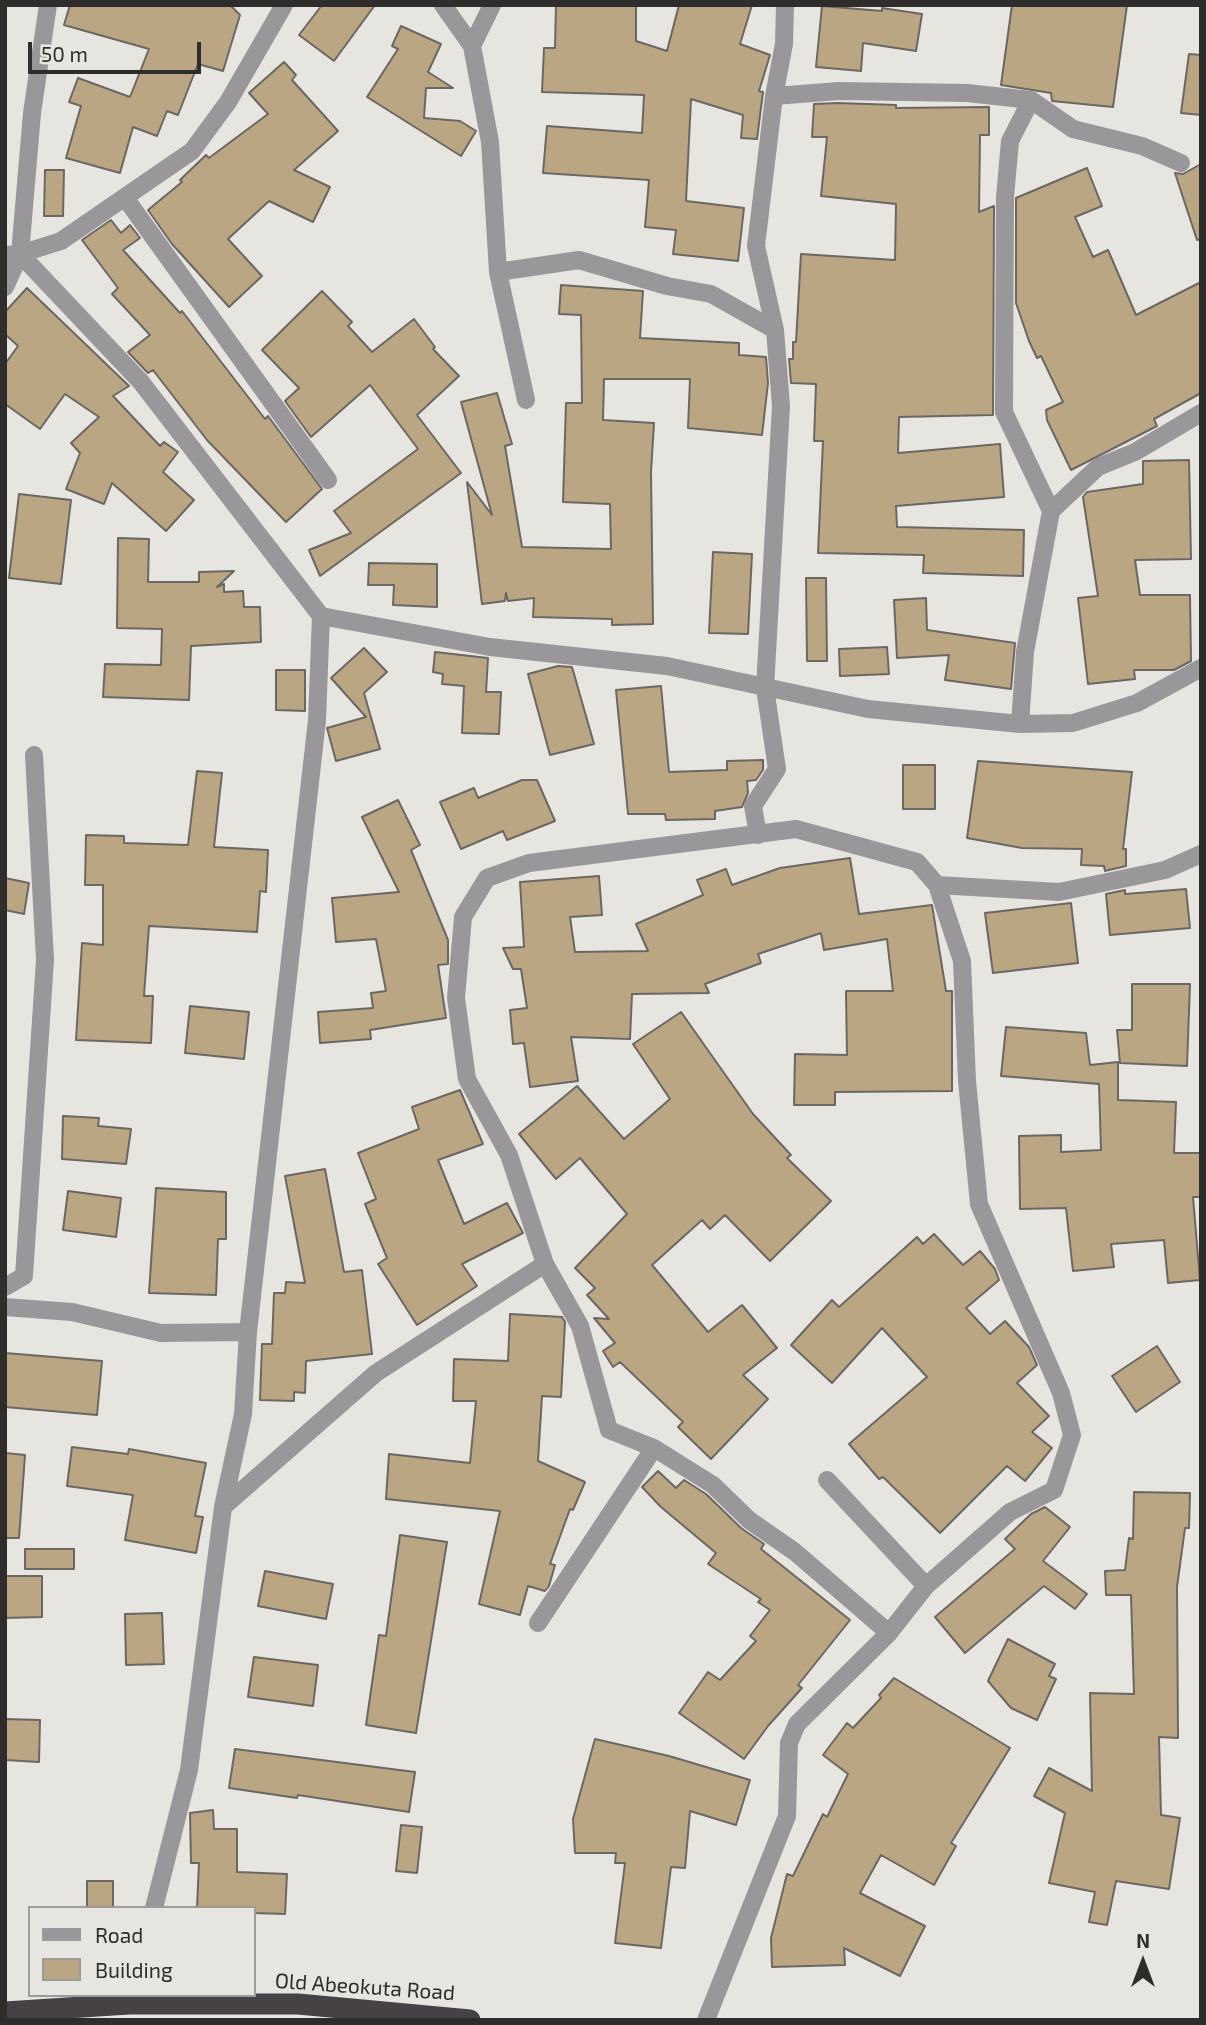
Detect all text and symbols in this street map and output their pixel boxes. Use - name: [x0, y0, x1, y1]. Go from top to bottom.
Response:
- scale bar: [32, 28, 205, 72]
- text: 50 m: [41, 41, 88, 66]
- legend: [28, 1906, 256, 1997]
- text: Road: [95, 1922, 143, 1947]
- north arrow: [1108, 1927, 1178, 1997]
- text: N: [1136, 1929, 1150, 1952]
- text: Building: [95, 1957, 173, 1982]
- street label: Old Abeokuta Road: [274, 1968, 456, 2006]

